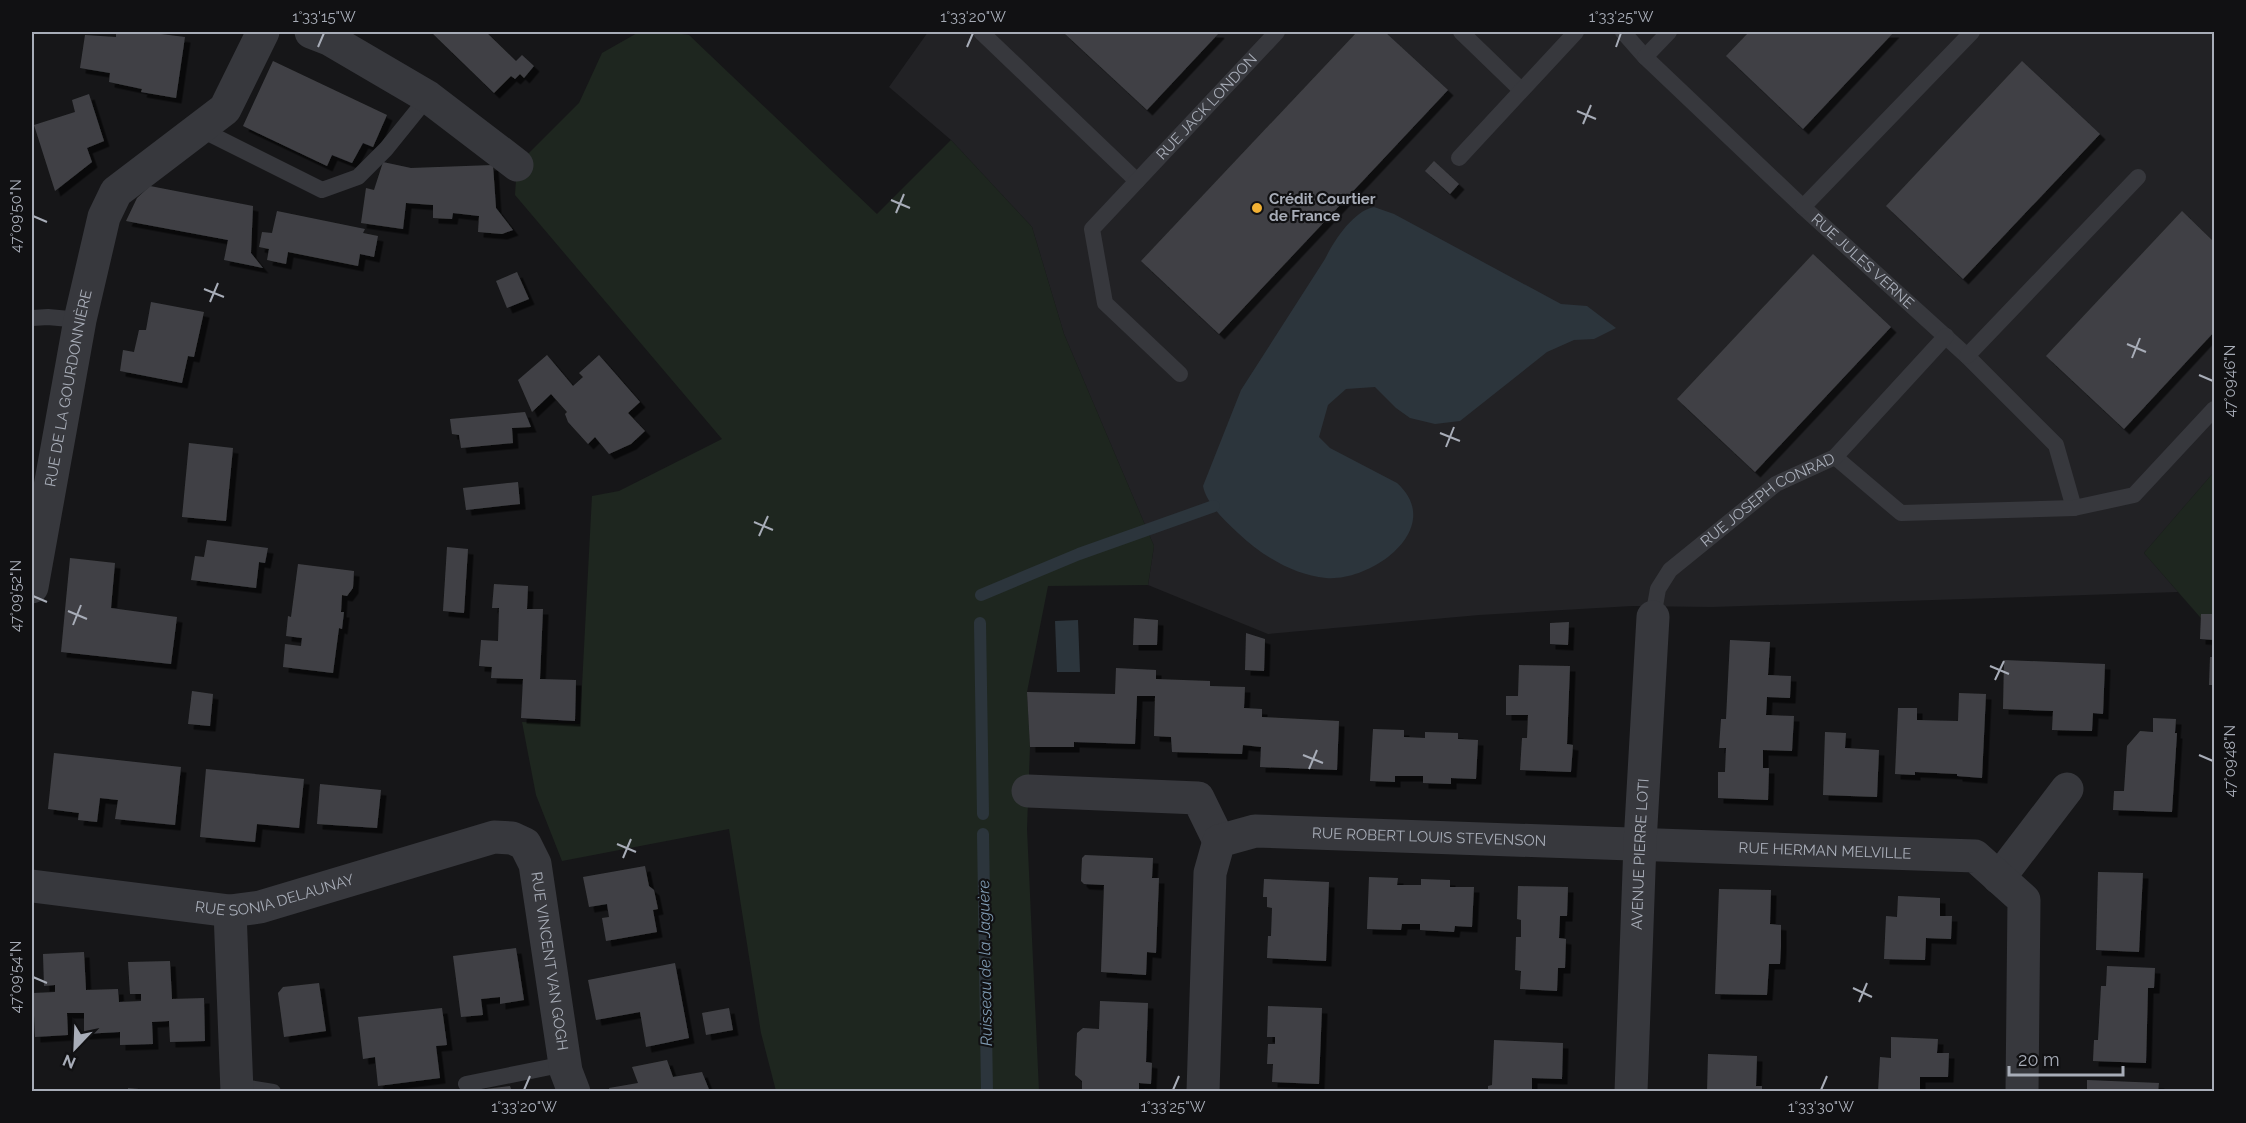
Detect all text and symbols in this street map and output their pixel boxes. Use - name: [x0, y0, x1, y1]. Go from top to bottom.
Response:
- text: 1°33'15"W: [292, 8, 356, 26]
- text: 1°33'20"W: [940, 8, 1006, 26]
- text: 1°33'25"W: [1589, 8, 1654, 26]
- street label: RUE JACK LONDON: [1153, 50, 1261, 164]
- text: 47°09'50"N: [7, 179, 25, 253]
- place label: Crédit Courtier de France: [1269, 190, 1376, 225]
- marker: Crédit Courtier de France: [1250, 201, 1264, 215]
- street label: RUE JULES VERNE: [1808, 210, 1918, 312]
- street label: RUE DE LA GOURDONNIÈRE: [41, 288, 96, 488]
- text: 47°09'46"N: [2221, 345, 2239, 417]
- street label: RUE JOSEPH CONRAD: [1697, 449, 1838, 551]
- text: 47°09'52"N: [7, 560, 25, 632]
- text: 47°09'48"N: [2221, 725, 2239, 797]
- street label: AVENUE PIERRE LOTI: [1628, 778, 1653, 930]
- street label: RUE ROBERT LOUIS STEVENSON: [1312, 824, 1547, 850]
- street label: RUE HERMAN MELVILLE: [1738, 839, 1912, 863]
- street label: RUE SONIA DELAUNAY: [194, 870, 357, 920]
- street label: RUE VINCENT VAN GOGH: [527, 870, 572, 1052]
- water label: Ruisseau de la Jaguère: [974, 879, 996, 1046]
- text: 47°09'54"N: [7, 941, 25, 1013]
- north arrow: [45, 1018, 105, 1078]
- scale bar: [2009, 1039, 2123, 1077]
- text: 20 m: [2018, 1049, 2060, 1070]
- text: N: [60, 1050, 79, 1072]
- text: 1°33'20"W: [491, 1098, 557, 1116]
- text: 1°33'25"W: [1141, 1098, 1206, 1116]
- text: 1°33'30"W: [1788, 1098, 1854, 1116]

